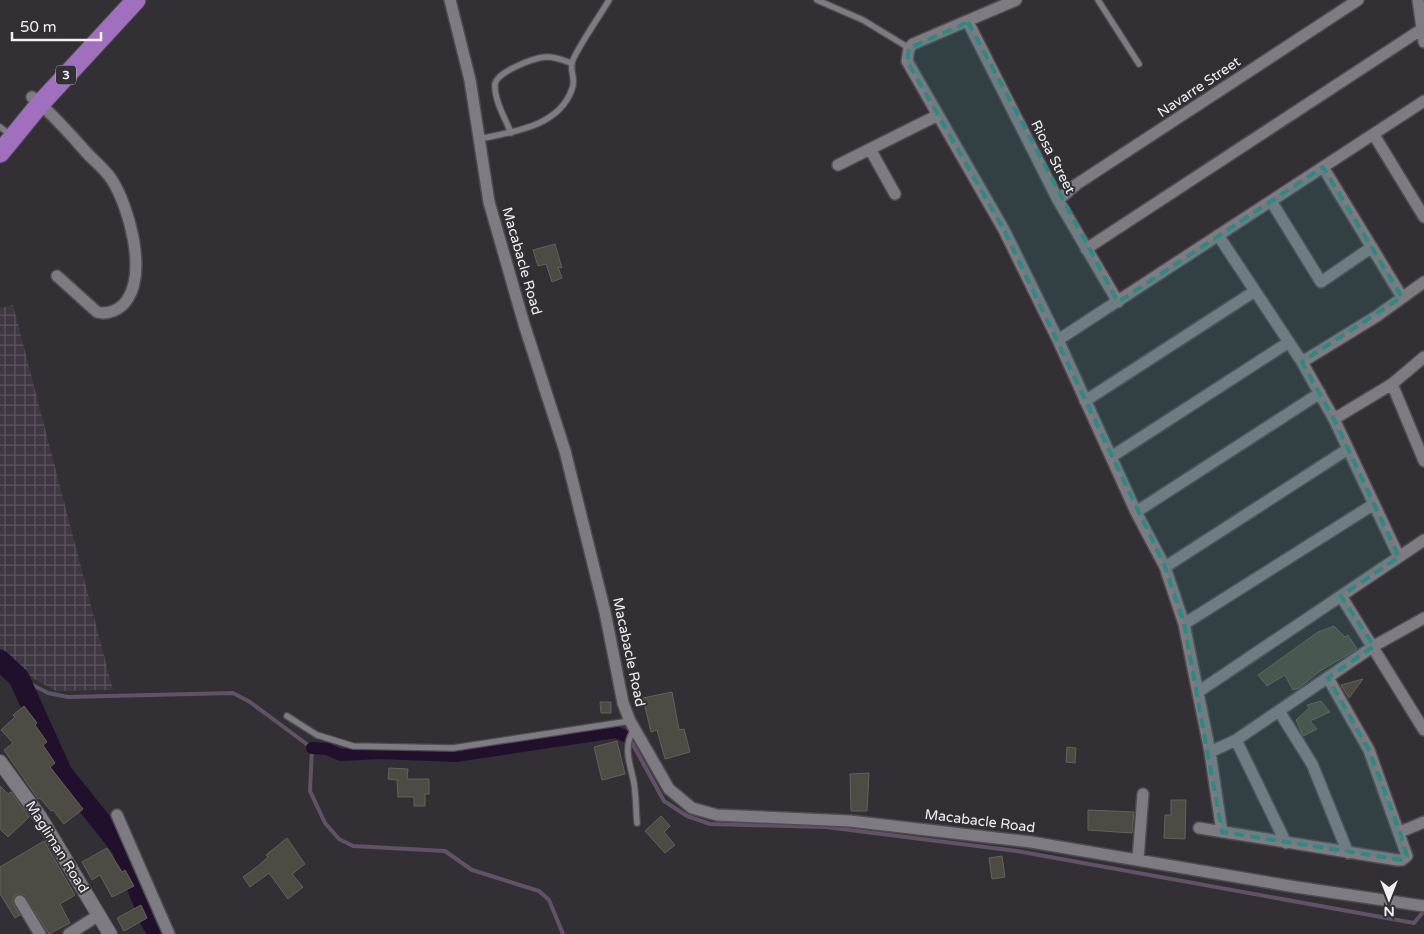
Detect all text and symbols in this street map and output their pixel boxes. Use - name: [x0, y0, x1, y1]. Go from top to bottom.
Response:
- scale bar: [12, 10, 101, 42]
- text: 50 m: [20, 18, 57, 36]
- street label: Navarre Street: [1154, 53, 1244, 121]
- road number: 3: [56, 66, 76, 84]
- street label: Riosa Street: [1027, 117, 1079, 197]
- street label: Macabacle Road: [499, 205, 545, 317]
- street label: Macabacle Road: [609, 596, 649, 708]
- street label: Magliman Road: [22, 798, 92, 896]
- street label: Macabacle Road: [924, 806, 1036, 836]
- north arrow: [1364, 874, 1414, 924]
- text: N: [1383, 903, 1395, 920]

